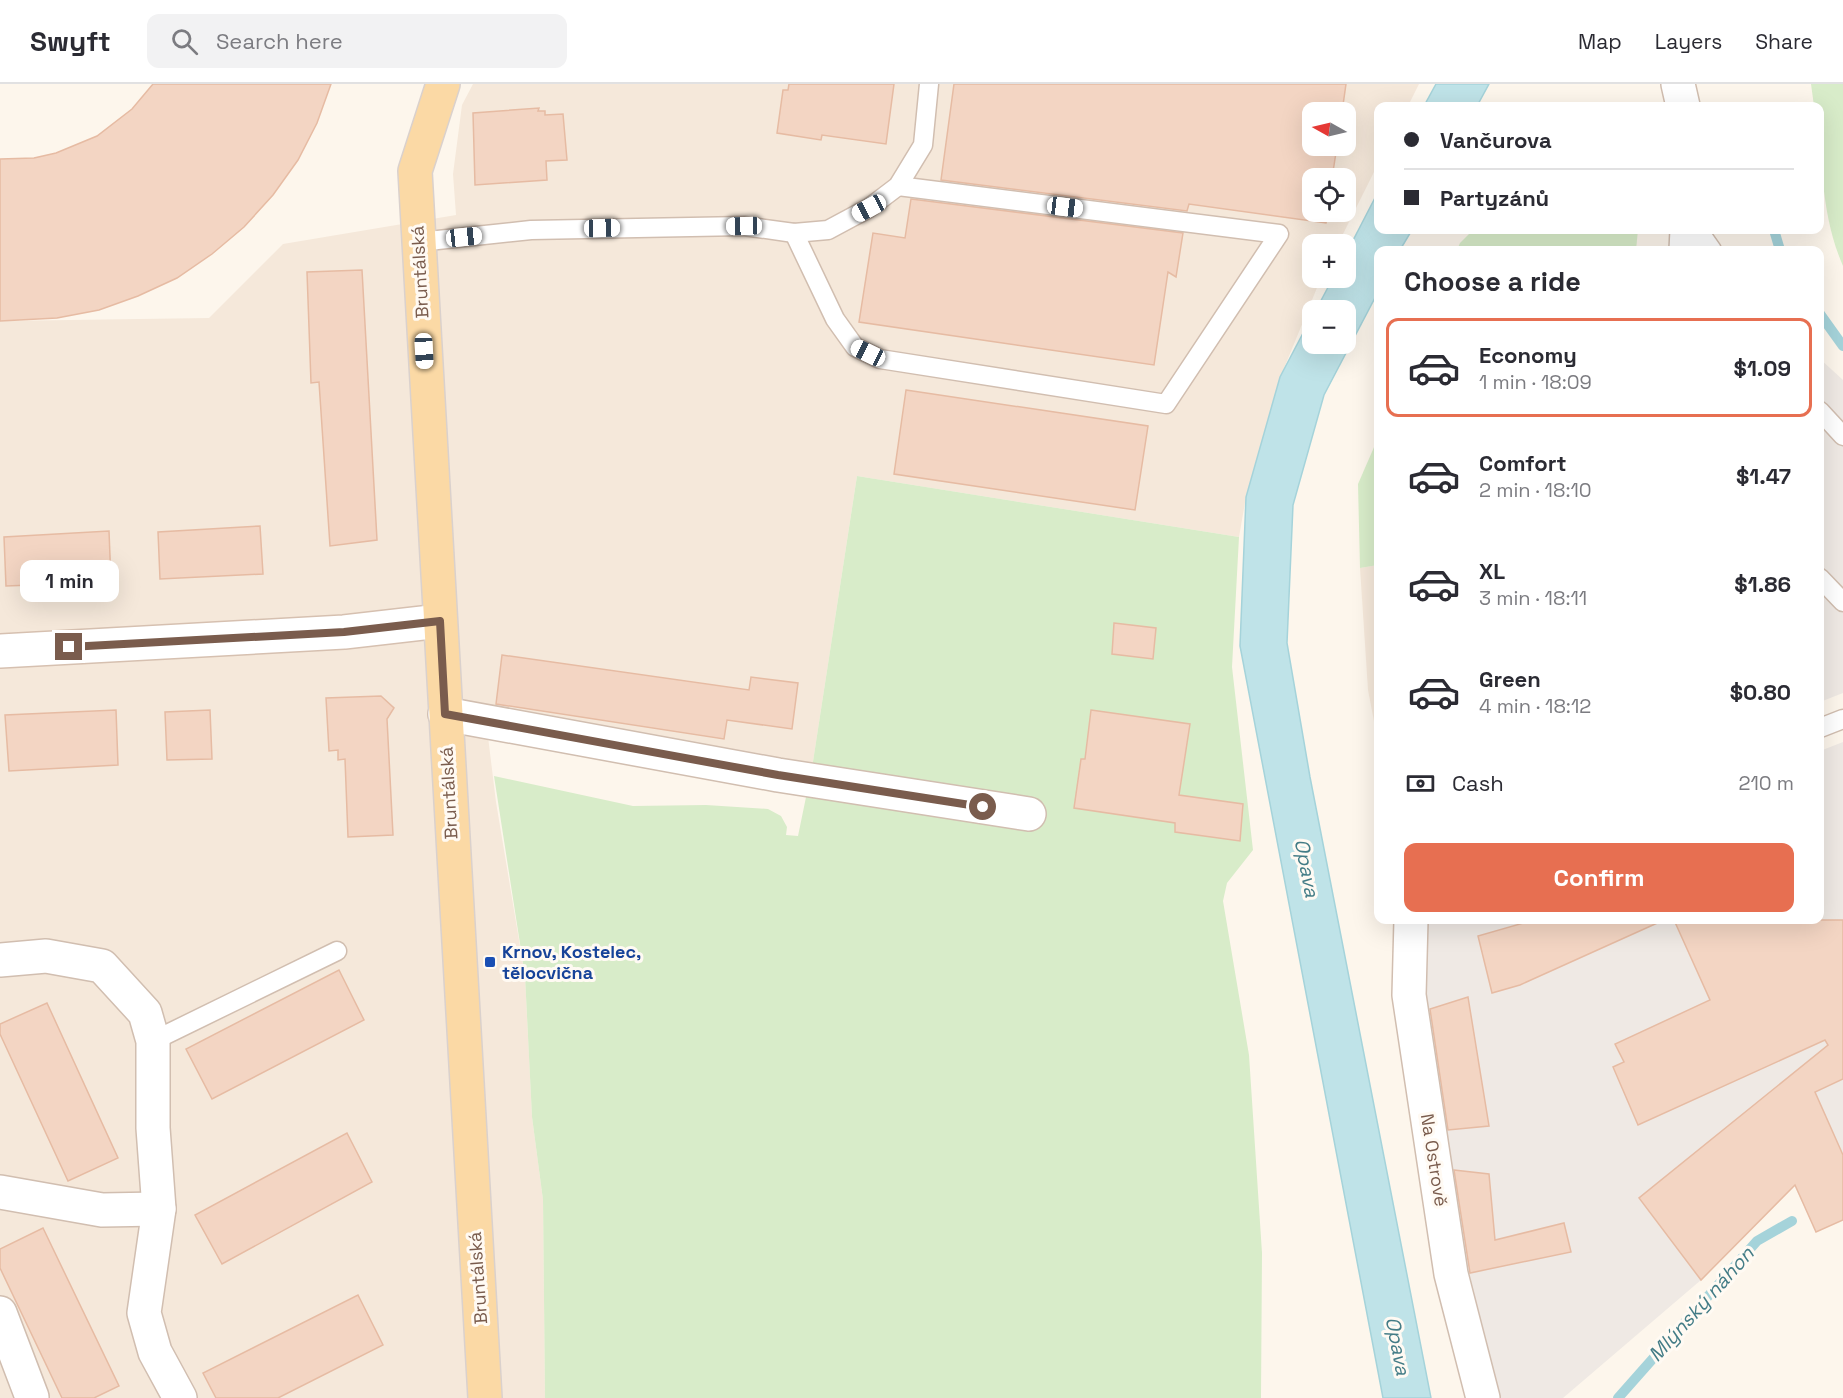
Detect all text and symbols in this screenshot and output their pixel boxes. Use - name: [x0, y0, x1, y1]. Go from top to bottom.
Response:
- search box: [147, 14, 567, 68]
- text: Swyft: [30, 23, 111, 59]
- icon: search: [168, 25, 201, 58]
- text: Search here: [216, 27, 343, 55]
- text: Map: [1578, 28, 1622, 55]
- text: Layers: [1655, 28, 1722, 55]
- text: Share: [1755, 28, 1813, 55]
- north arrow: [1302, 102, 1356, 156]
- map controls: [1302, 102, 1356, 354]
- text: Vančurova: [1440, 126, 1552, 154]
- button: locate: [1302, 168, 1356, 222]
- text: Partyzánů: [1440, 184, 1549, 212]
- car: [849, 192, 889, 224]
- car: [1046, 196, 1084, 218]
- car: [726, 217, 762, 235]
- car: [584, 219, 620, 237]
- street label: Bruntálská: [406, 225, 433, 319]
- car: [445, 226, 483, 248]
- button: +: [1302, 234, 1356, 288]
- text: Choose a ride: [1404, 264, 1581, 299]
- button: −: [1302, 300, 1356, 354]
- car: [414, 333, 434, 369]
- car: [848, 337, 888, 369]
- icon: car: [1407, 341, 1461, 395]
- text: Economy: [1479, 341, 1577, 369]
- text: $1.09: [1734, 354, 1791, 382]
- text: 1 min · 18:09: [1479, 369, 1592, 395]
- icon: car: [1407, 449, 1461, 503]
- text: Comfort: [1479, 449, 1567, 477]
- text: $1.47: [1736, 462, 1791, 490]
- text: 2 min · 18:10: [1479, 477, 1592, 503]
- icon: car: [1407, 557, 1461, 611]
- text: XL: [1479, 557, 1505, 585]
- callout: 1 min: [20, 560, 118, 602]
- text: 1 min: [45, 568, 94, 594]
- text: $1.86: [1734, 570, 1791, 598]
- text: 3 min · 18:11: [1479, 585, 1587, 611]
- route end: [55, 633, 82, 660]
- icon: car: [1407, 665, 1461, 719]
- text: Green: [1479, 665, 1541, 693]
- text: $0.80: [1730, 678, 1791, 706]
- text: 4 min · 18:12: [1479, 693, 1591, 719]
- street label: Bruntálská: [435, 746, 462, 840]
- icon: cash: [1404, 767, 1437, 800]
- text: Cash: [1452, 769, 1504, 797]
- text: 210 m: [1738, 770, 1794, 796]
- route start: [969, 793, 996, 820]
- water label: Opava: [1289, 836, 1326, 900]
- button: Confirm: [1404, 843, 1794, 912]
- place label: Krnov, Kostelec, tělocvična: [502, 940, 641, 984]
- marker: Krnov, Kostelec, tělocvična: [483, 955, 497, 969]
- street label: Na Ostrově: [1416, 1112, 1453, 1208]
- street label: Bruntálská: [463, 1231, 492, 1325]
- water label: Mlýnský náhon: [1642, 1240, 1760, 1367]
- water label: Opava: [1380, 1314, 1417, 1378]

